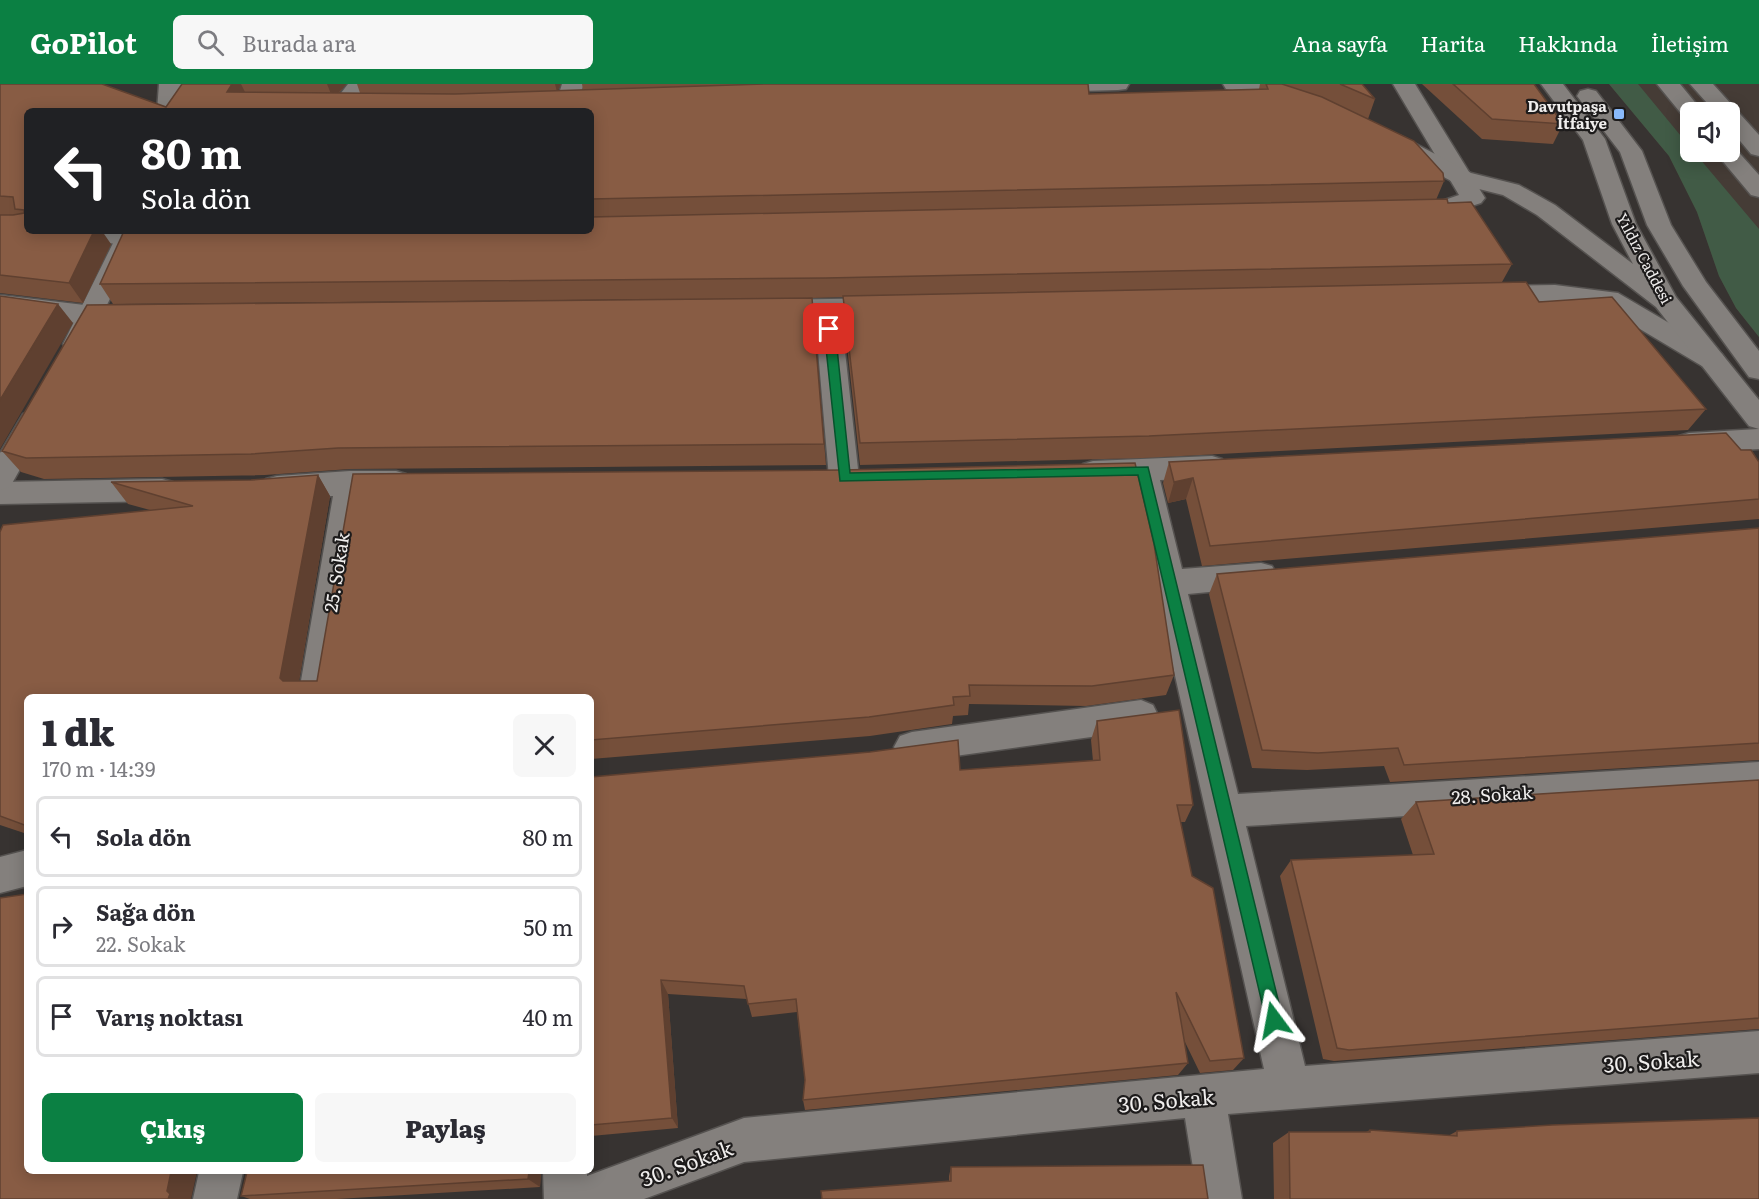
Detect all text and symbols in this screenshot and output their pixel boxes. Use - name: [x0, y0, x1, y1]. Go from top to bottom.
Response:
- search box: [173, 15, 593, 69]
- text: GoPilot: [30, 21, 137, 63]
- icon: search: [194, 26, 227, 59]
- text: Burada ara: [242, 26, 356, 59]
- text: Ana sayfa: [1292, 27, 1388, 58]
- text: Harita: [1421, 27, 1485, 58]
- text: Hakkında: [1518, 27, 1618, 58]
- text: İletişim: [1651, 27, 1729, 58]
- place label: Davutpaşa İtfaiye: [1527, 94, 1608, 134]
- map controls: [1680, 102, 1740, 162]
- button: sound: [1680, 102, 1740, 162]
- marker: Davutpaşa İtfaiye: [1612, 107, 1626, 121]
- text: 80 m: [141, 120, 242, 182]
- icon: left: [42, 132, 120, 210]
- text: Sola dön: [141, 177, 251, 217]
- street label: Yıldız Caddesi: [1611, 209, 1679, 307]
- pin: [803, 303, 854, 354]
- icon: arrive: [812, 312, 845, 345]
- street label: 25. Sokak: [316, 529, 356, 614]
- text: 1 dk: [42, 704, 114, 757]
- button: close: [513, 714, 576, 777]
- text: 170 m · 14:39: [42, 753, 155, 783]
- street label: 28. Sokak: [1451, 778, 1535, 810]
- icon: left: [45, 820, 78, 853]
- text: Sola dön: [96, 820, 191, 853]
- text: 80 m: [522, 820, 573, 853]
- text: Sağa dön: [96, 895, 196, 928]
- icon: right: [45, 910, 78, 943]
- text: 50 m: [523, 910, 573, 943]
- text: 22. Sokak: [96, 928, 185, 958]
- position arrow: [1242, 988, 1306, 1052]
- icon: arrive: [45, 1000, 78, 1033]
- text: Varış noktası: [96, 1000, 243, 1033]
- text: 40 m: [522, 1000, 573, 1033]
- street label: 30. Sokak: [1602, 1041, 1700, 1079]
- street label: 30. Sokak: [1117, 1079, 1215, 1119]
- button: Çıkış: [42, 1093, 303, 1162]
- button: Paylaş: [315, 1093, 576, 1162]
- street label: 30. Sokak: [636, 1131, 737, 1193]

